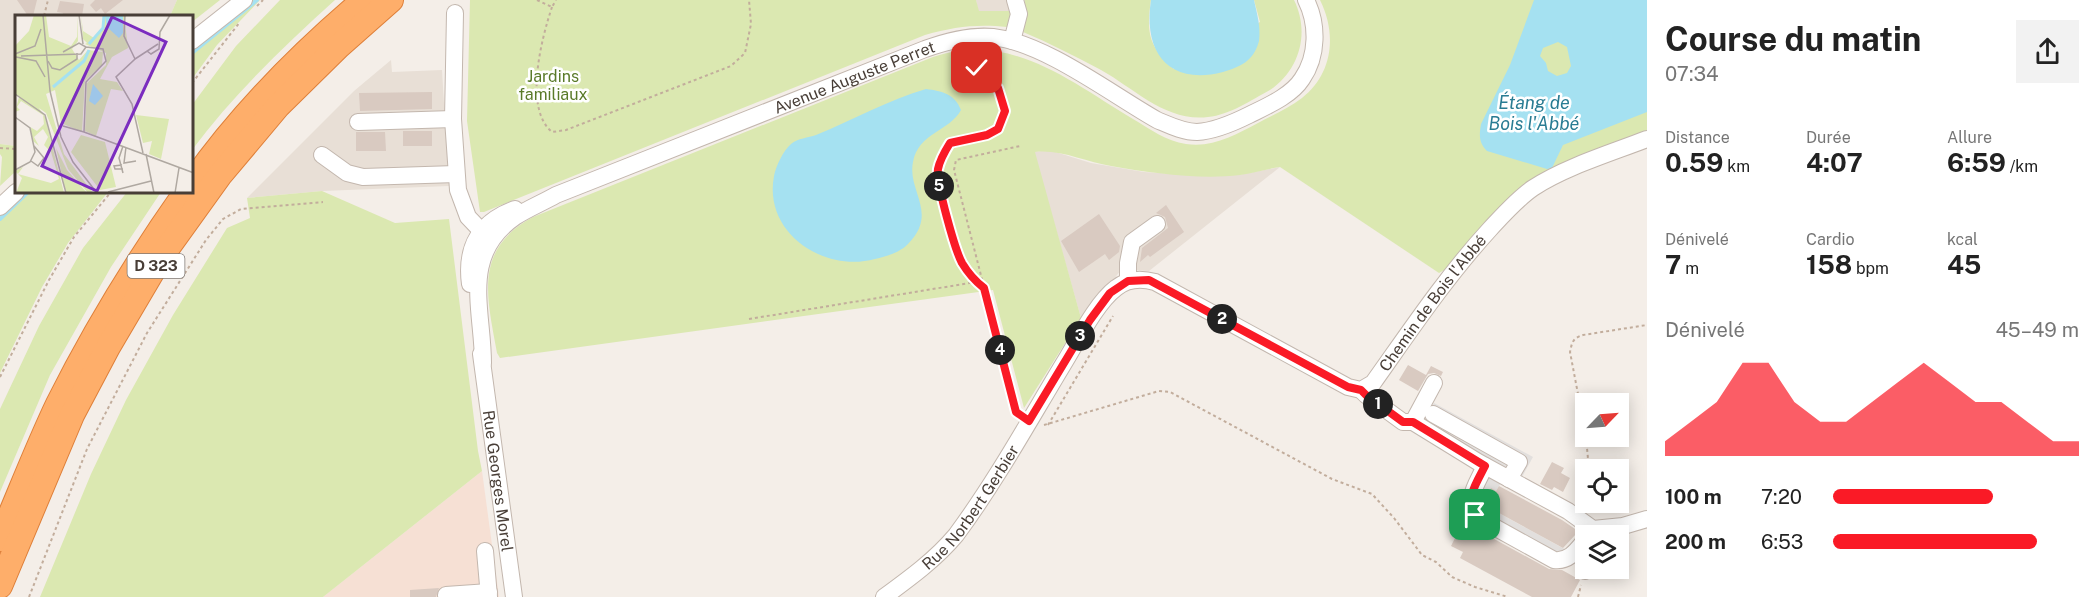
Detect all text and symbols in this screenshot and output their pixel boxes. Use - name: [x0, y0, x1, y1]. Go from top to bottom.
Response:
- inset map: [15, 15, 194, 194]
- text: Course du matin: [1665, 20, 1921, 58]
- button: share: [2016, 20, 2079, 83]
- street label: Avenue Auguste Perret: [771, 37, 937, 118]
- pin: [951, 42, 1002, 93]
- icon: check: [960, 51, 993, 84]
- text: 07:34: [1665, 62, 1719, 86]
- park label: Jardins familiaux: [518, 67, 588, 104]
- water label: Étang de Bois l'Abbé: [1489, 91, 1580, 134]
- text: Distance: [1665, 128, 1730, 147]
- text: Durée: [1806, 128, 1851, 147]
- text: Allure: [1947, 128, 1992, 147]
- text: 0.59: [1665, 147, 1723, 178]
- text: 4:07: [1806, 147, 1863, 178]
- text: 6:59: [1947, 147, 2006, 178]
- text: km: [1723, 157, 1750, 176]
- text: /km: [2006, 157, 2038, 176]
- pin: 5: [924, 171, 954, 201]
- text: 5: [934, 176, 944, 195]
- text: Dénivelé: [1665, 230, 1729, 249]
- text: Cardio: [1806, 230, 1855, 249]
- text: kcal: [1947, 230, 1978, 249]
- street label: Chemin de Bois l'Abbé: [1375, 231, 1490, 375]
- text: 7: [1665, 249, 1681, 280]
- text: 158: [1806, 249, 1852, 280]
- text: 45: [1947, 249, 1981, 280]
- road number: D 323: [128, 254, 184, 278]
- text: m: [1681, 259, 1699, 278]
- text: bpm: [1852, 259, 1889, 278]
- pin: 2: [1207, 304, 1237, 334]
- text: 2: [1217, 309, 1227, 328]
- text: Dénivelé: [1665, 318, 1745, 342]
- text: 45–49 m: [1995, 318, 2079, 342]
- pin: 3: [1065, 321, 1095, 351]
- text: 3: [1075, 326, 1085, 345]
- pin: 4: [985, 335, 1015, 365]
- text: 4: [995, 340, 1005, 359]
- pin: 1: [1363, 389, 1393, 419]
- north arrow: [1575, 393, 1629, 447]
- map controls: [1575, 393, 1629, 579]
- text: 1: [1375, 394, 1381, 413]
- street label: Rue Georges Morel: [479, 409, 517, 553]
- street label: Rue Norbert Gerbier: [918, 442, 1023, 574]
- button: locate: [1575, 459, 1629, 513]
- text: 100 m: [1665, 485, 1722, 509]
- text: 7:20: [1761, 485, 1802, 509]
- pin: [1449, 489, 1500, 540]
- icon: arrive: [1458, 498, 1491, 531]
- button: layers: [1575, 525, 1629, 579]
- text: 200 m: [1665, 530, 1726, 554]
- text: 6:53: [1761, 530, 1803, 554]

